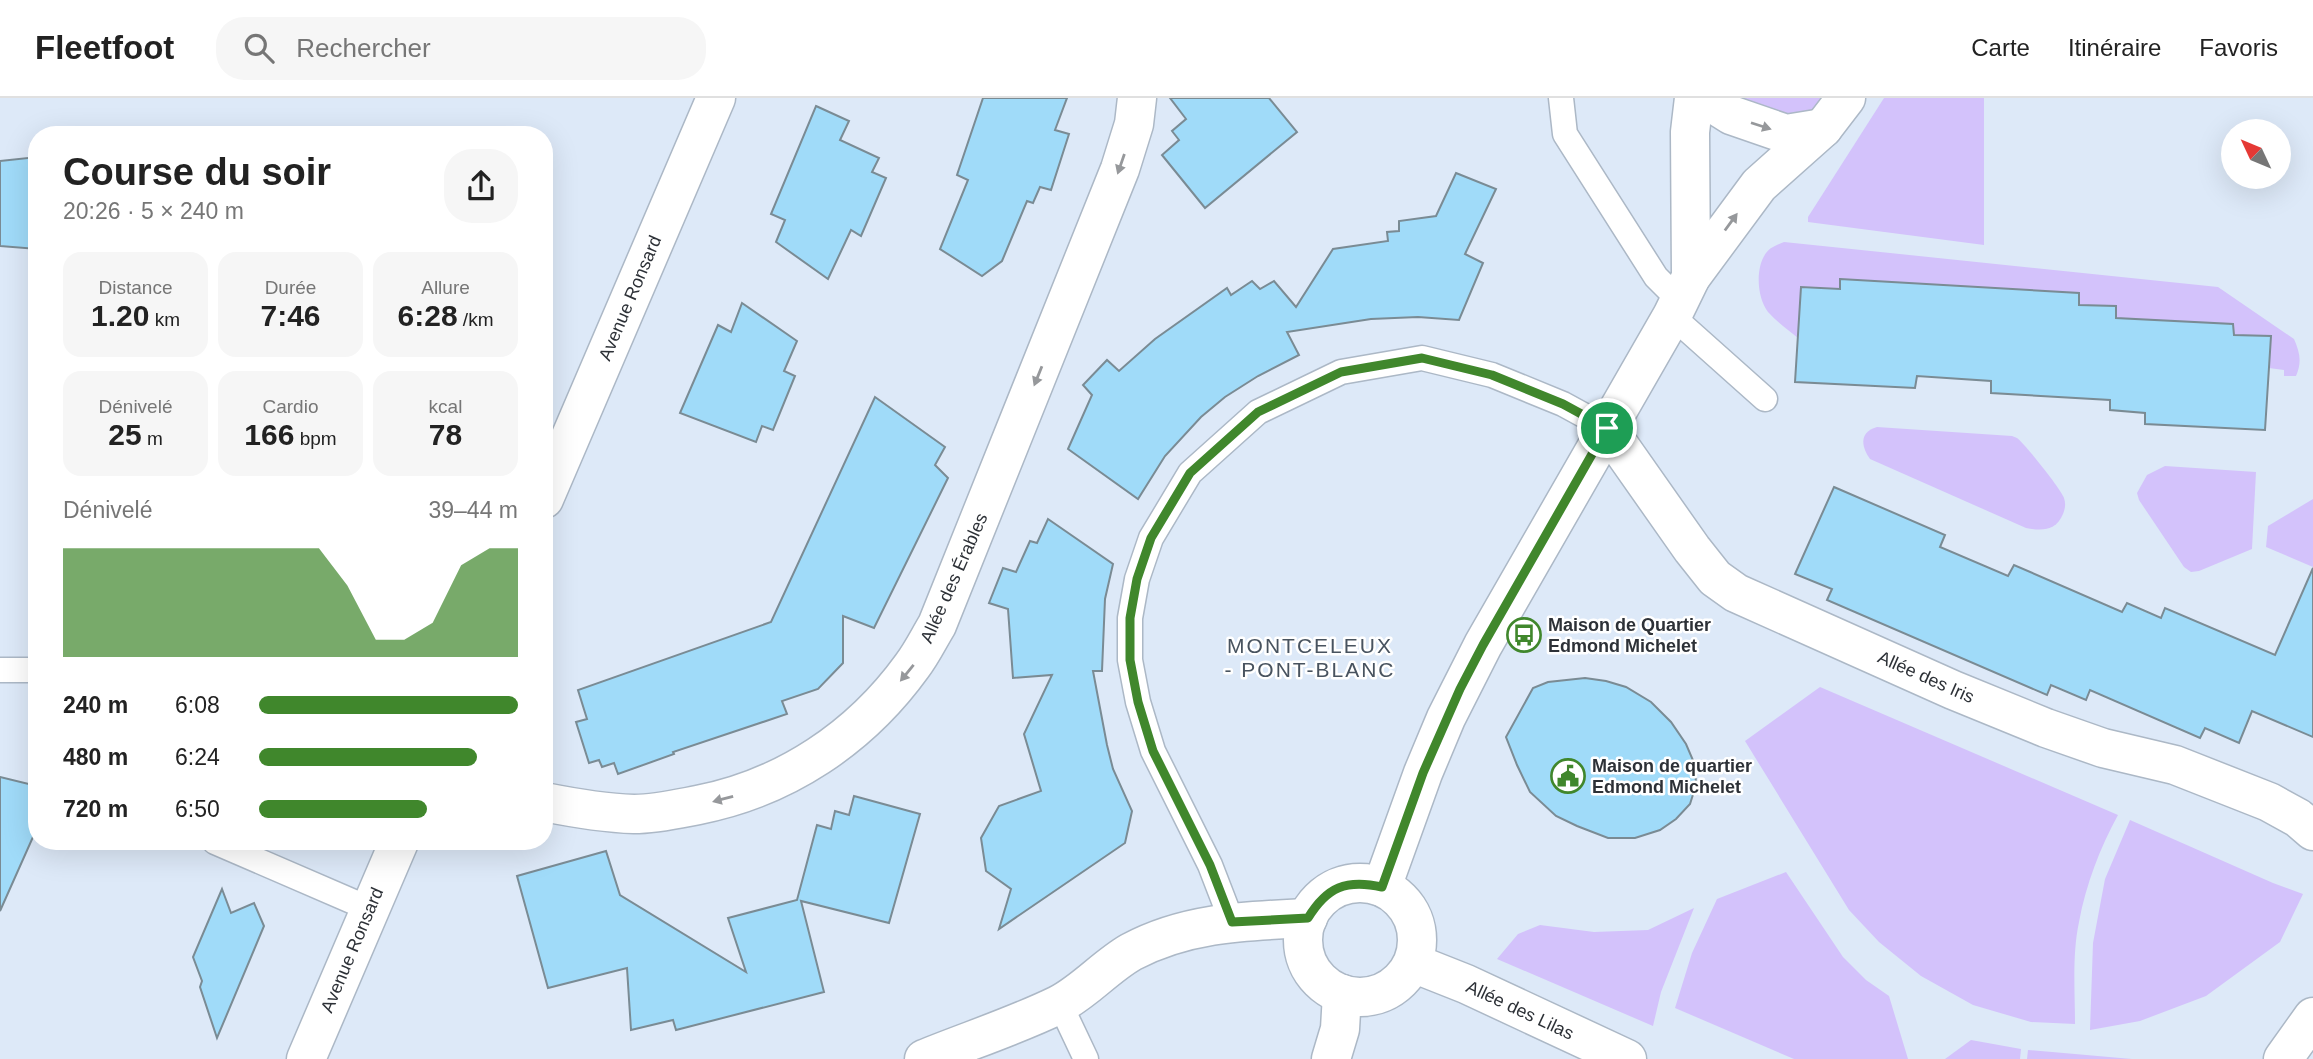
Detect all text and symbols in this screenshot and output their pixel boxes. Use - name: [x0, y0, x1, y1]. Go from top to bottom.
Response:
- search box: [216, 17, 706, 80]
- text: Fleetfoot: [35, 29, 174, 66]
- icon: search: [240, 29, 278, 67]
- text: Rechercher: [296, 33, 431, 63]
- text: Carte: [1971, 34, 2030, 61]
- text: Itinéraire: [2068, 34, 2161, 61]
- text: Favoris: [2199, 34, 2278, 61]
- north arrow: [2221, 119, 2291, 189]
- map controls: [2221, 119, 2291, 189]
- one-way arrow: [1751, 121, 1772, 131]
- button: share: [444, 149, 518, 223]
- text: Course du soir: [63, 151, 331, 193]
- one-way arrow: [1116, 154, 1126, 175]
- text: 20:26 · 5 × 240 m: [63, 198, 244, 224]
- one-way arrow: [1724, 213, 1738, 232]
- street label: Avenue Ronsard: [595, 233, 665, 363]
- text: Distance: [99, 277, 172, 298]
- text: Durée: [265, 277, 316, 298]
- text: Allure: [421, 277, 470, 298]
- text: 1.20: [91, 299, 149, 332]
- text: 7:46: [260, 299, 321, 332]
- text: 6:28: [398, 299, 458, 332]
- text: km: [149, 309, 180, 330]
- text: /km: [458, 309, 493, 330]
- one-way arrow: [1032, 365, 1043, 386]
- text: Dénivelé: [99, 396, 172, 417]
- text: Cardio: [263, 396, 318, 417]
- text: kcal: [429, 396, 462, 417]
- pin: [1577, 398, 1637, 458]
- icon: arrive: [1588, 409, 1626, 447]
- text: 25: [108, 418, 142, 451]
- text: 166: [244, 418, 294, 451]
- text: 78: [429, 418, 462, 451]
- text: m: [142, 428, 163, 449]
- text: bpm: [294, 428, 337, 449]
- text: Dénivelé: [63, 497, 153, 523]
- text: 39–44 m: [428, 497, 518, 523]
- street label: Allée des Érables: [916, 510, 992, 646]
- place label: Maison de Quartier Edmond Michelet: [1548, 615, 1711, 656]
- bus stop icon: Maison de Quartier Edmond Michelet: [1505, 616, 1543, 654]
- district label: MONTCELEUX - PONT-BLANC: [1224, 634, 1396, 681]
- street label: Allée des Iris: [1875, 647, 1977, 707]
- one-way arrow: [899, 663, 914, 681]
- text: 240 m: [63, 692, 128, 718]
- text: 6:08: [175, 692, 220, 718]
- text: 480 m: [63, 744, 128, 770]
- text: 6:24: [175, 744, 220, 770]
- place label: Maison de quartier Edmond Michelet: [1592, 756, 1752, 797]
- public building icon: Maison de quartier Edmond Michelet: [1549, 757, 1587, 795]
- one-way arrow: [712, 795, 733, 805]
- text: 720 m: [63, 796, 128, 822]
- text: 6:50: [175, 796, 220, 822]
- street label: Avenue Ronsard: [317, 885, 387, 1015]
- street label: Allée des Lilas: [1463, 976, 1577, 1044]

